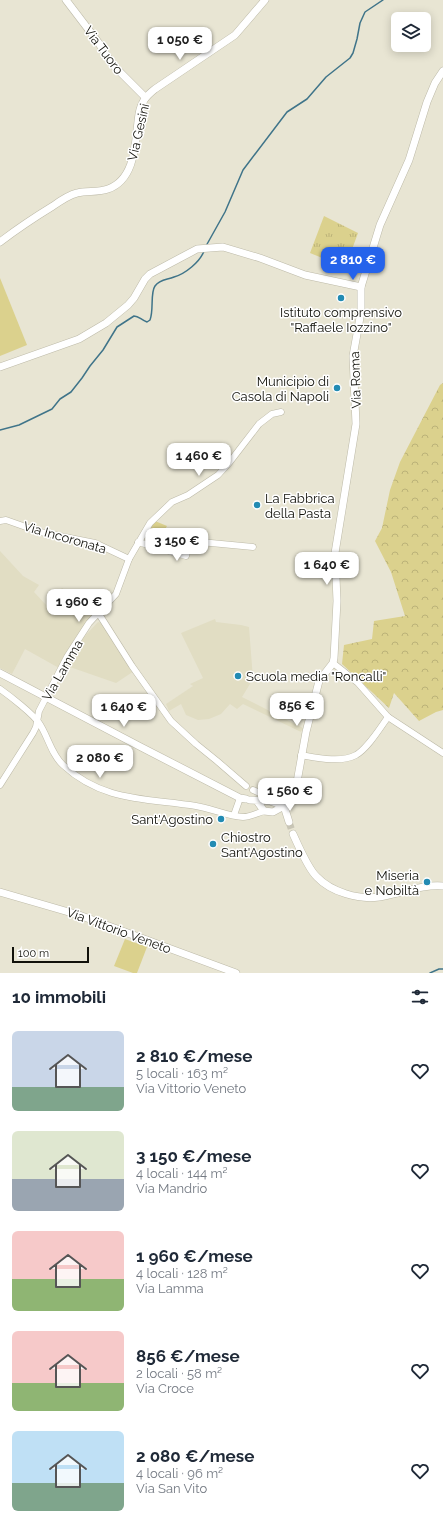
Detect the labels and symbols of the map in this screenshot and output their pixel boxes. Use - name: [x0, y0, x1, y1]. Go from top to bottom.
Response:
- street label: Via Tuoro: [81, 23, 127, 77]
- pin: 1 050 €: [143, 27, 217, 61]
- street label: Via Gesini: [125, 102, 152, 162]
- pin: 2 810 €: [316, 247, 390, 281]
- marker: Istituto comprensivo "Raffaele Iozzino": [336, 293, 346, 303]
- place label: Istituto comprensivo "Raffaele Iozzino": [280, 305, 402, 335]
- street label: Via Roma: [347, 351, 364, 409]
- place label: Municipio di Casola di Napoli: [232, 374, 329, 404]
- marker: Municipio di Casola di Napoli: [332, 383, 342, 393]
- pin: 1 460 €: [162, 443, 236, 477]
- place label: La Fabbrica della Pasta: [265, 491, 335, 521]
- marker: La Fabbrica della Pasta: [252, 500, 262, 510]
- street label: Via Incoronata: [22, 518, 108, 557]
- pin: 3 150 €: [140, 528, 214, 562]
- pin: 1 640 €: [290, 552, 364, 586]
- pin: 1 960 €: [42, 589, 116, 623]
- street label: Via Lamma: [39, 637, 86, 703]
- place label: Scuola media "Roncalli": [246, 669, 386, 684]
- marker: Scuola media "Roncalli": [233, 671, 243, 681]
- pin: 856 €: [269, 693, 325, 727]
- pin: 1 640 €: [87, 694, 161, 728]
- pin: 2 080 €: [63, 745, 137, 779]
- pin: 1 560 €: [253, 778, 327, 812]
- place label: Sant'Agostino: [131, 812, 213, 827]
- marker: Sant'Agostino: [216, 814, 226, 824]
- place label: Chiostro Sant'Agostino: [221, 830, 303, 860]
- marker: Chiostro Sant'Agostino: [208, 839, 218, 849]
- place label: Miseria e Nobiltà: [365, 868, 419, 898]
- marker: Miseria e Nobiltà: [422, 877, 432, 887]
- street label: Via Vittorio Veneto: [64, 905, 173, 956]
- scale bar: [12, 945, 89, 964]

